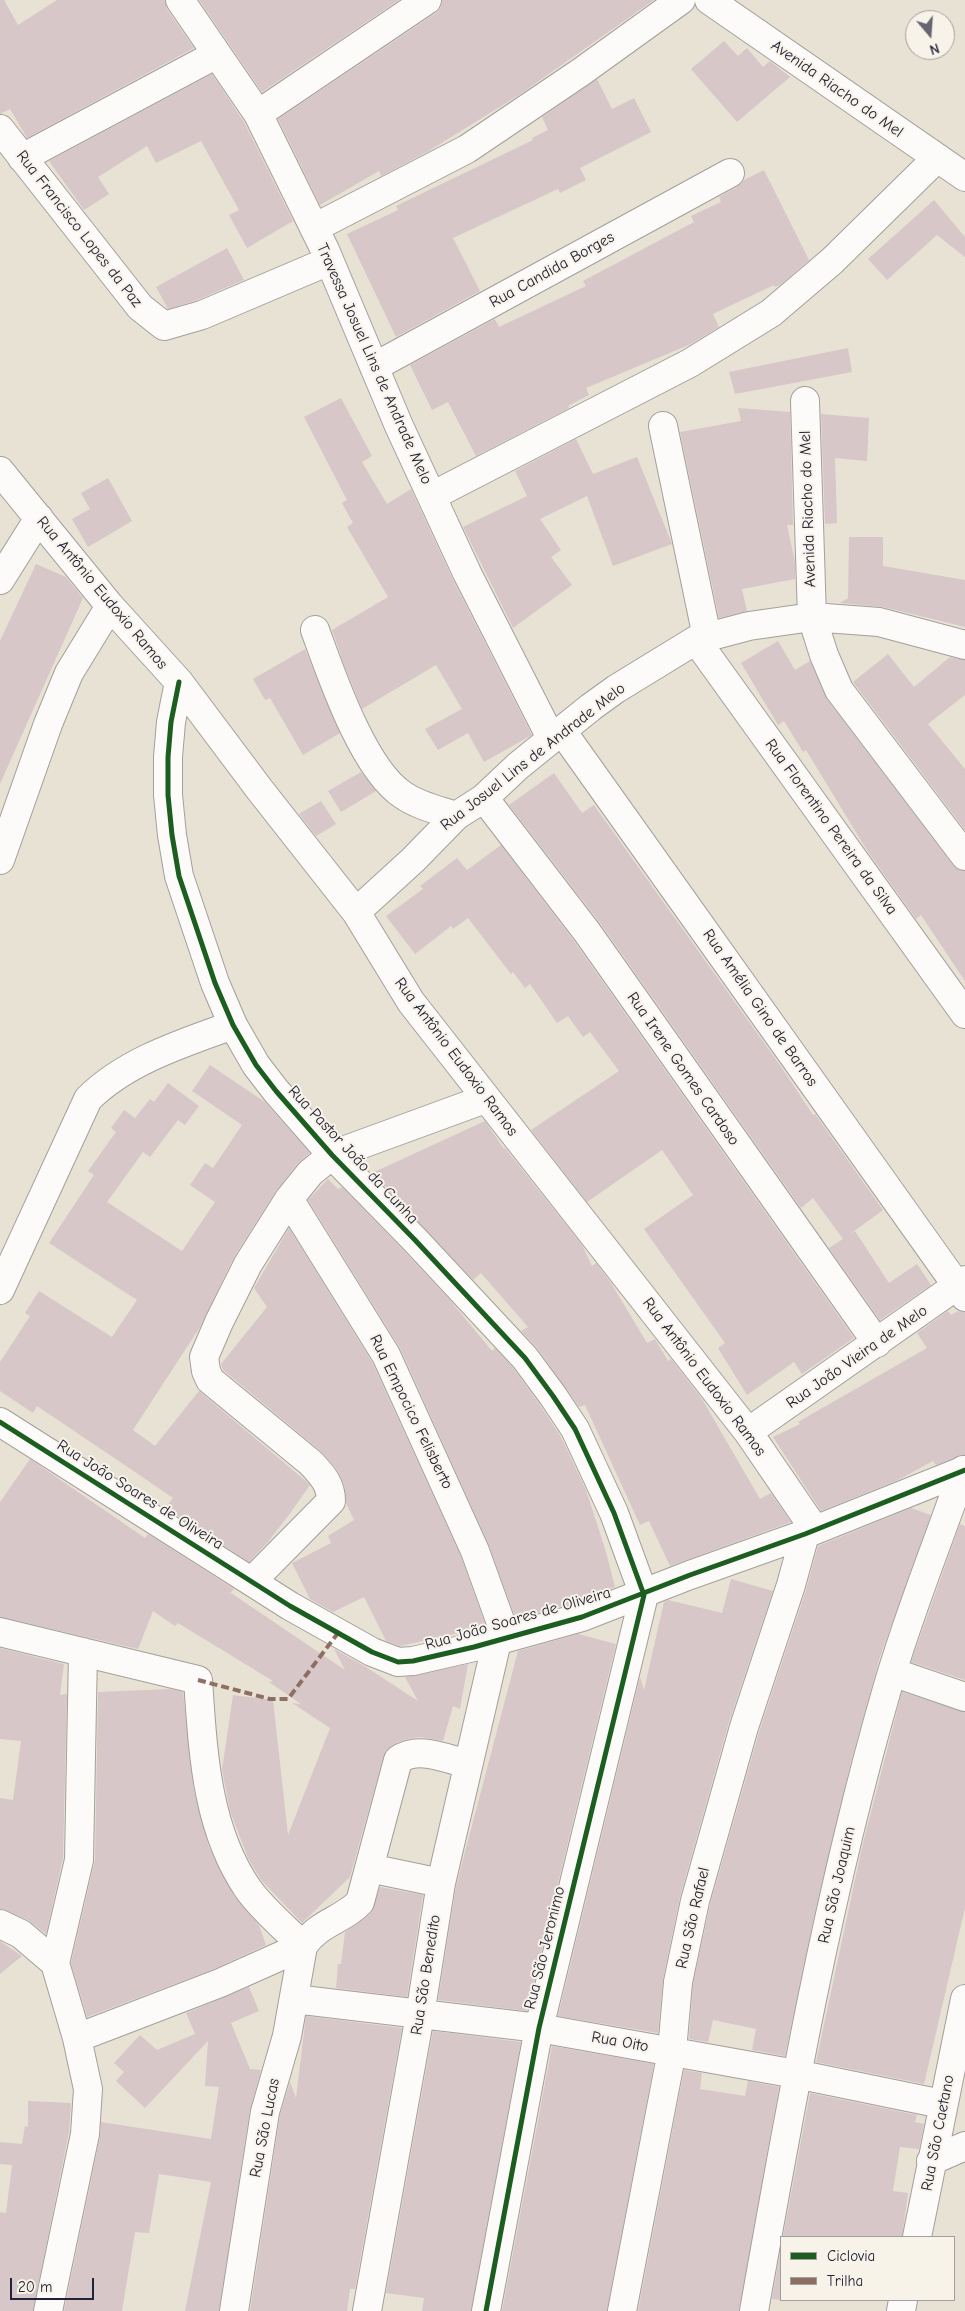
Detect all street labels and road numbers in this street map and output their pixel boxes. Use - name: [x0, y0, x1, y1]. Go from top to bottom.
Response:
- street label: Avenida Riacho do Mel: [767, 36, 907, 142]
- street label: Rua Francisco Lopes da Paz: [12, 147, 146, 311]
- street label: Rua Candida Borges: [486, 228, 618, 312]
- street label: Travessa Josuel Lins de Andrade Melo: [312, 241, 436, 487]
- street label: Avenida Riacho do Mel: [796, 430, 820, 588]
- street label: Rua Antônio Eudoxio Ramos: [32, 513, 172, 673]
- street label: Rua Josuel Lins de Andrade Melo: [437, 679, 629, 835]
- street label: Rua Florentino Pereira da Silva: [761, 735, 901, 919]
- street label: Rua Amélia Gino de Barros: [698, 926, 822, 1090]
- street label: Rua Antônio Eudoxio Ramos: [390, 974, 522, 1140]
- street label: Rua Irene Gomes Cardoso: [623, 989, 743, 1149]
- street label: Rua Pastor João da Cunha: [284, 1082, 422, 1228]
- street label: Rua Antônio Eudoxio Ramos: [638, 1294, 770, 1460]
- street label: Rua João Vieira de Melo: [783, 1301, 931, 1413]
- street label: Rua Empocico Felisberto: [365, 1332, 457, 1492]
- street label: Rua João Soares de Oliveira: [53, 1436, 227, 1554]
- street label: Rua João Soares de Oliveira: [423, 1583, 613, 1655]
- street label: Rua São Joaquim: [814, 1825, 860, 1945]
- street label: Rua São Rafael: [672, 1865, 714, 1971]
- street label: Rua São Jeronimo: [520, 1884, 570, 2012]
- street label: Rua São Benedito: [407, 1913, 445, 2037]
- street label: Rua Oito: [590, 2028, 650, 2056]
- street label: Rua São Caetano: [917, 2073, 959, 2193]
- street label: Rua São Lucas: [246, 2077, 284, 2179]

